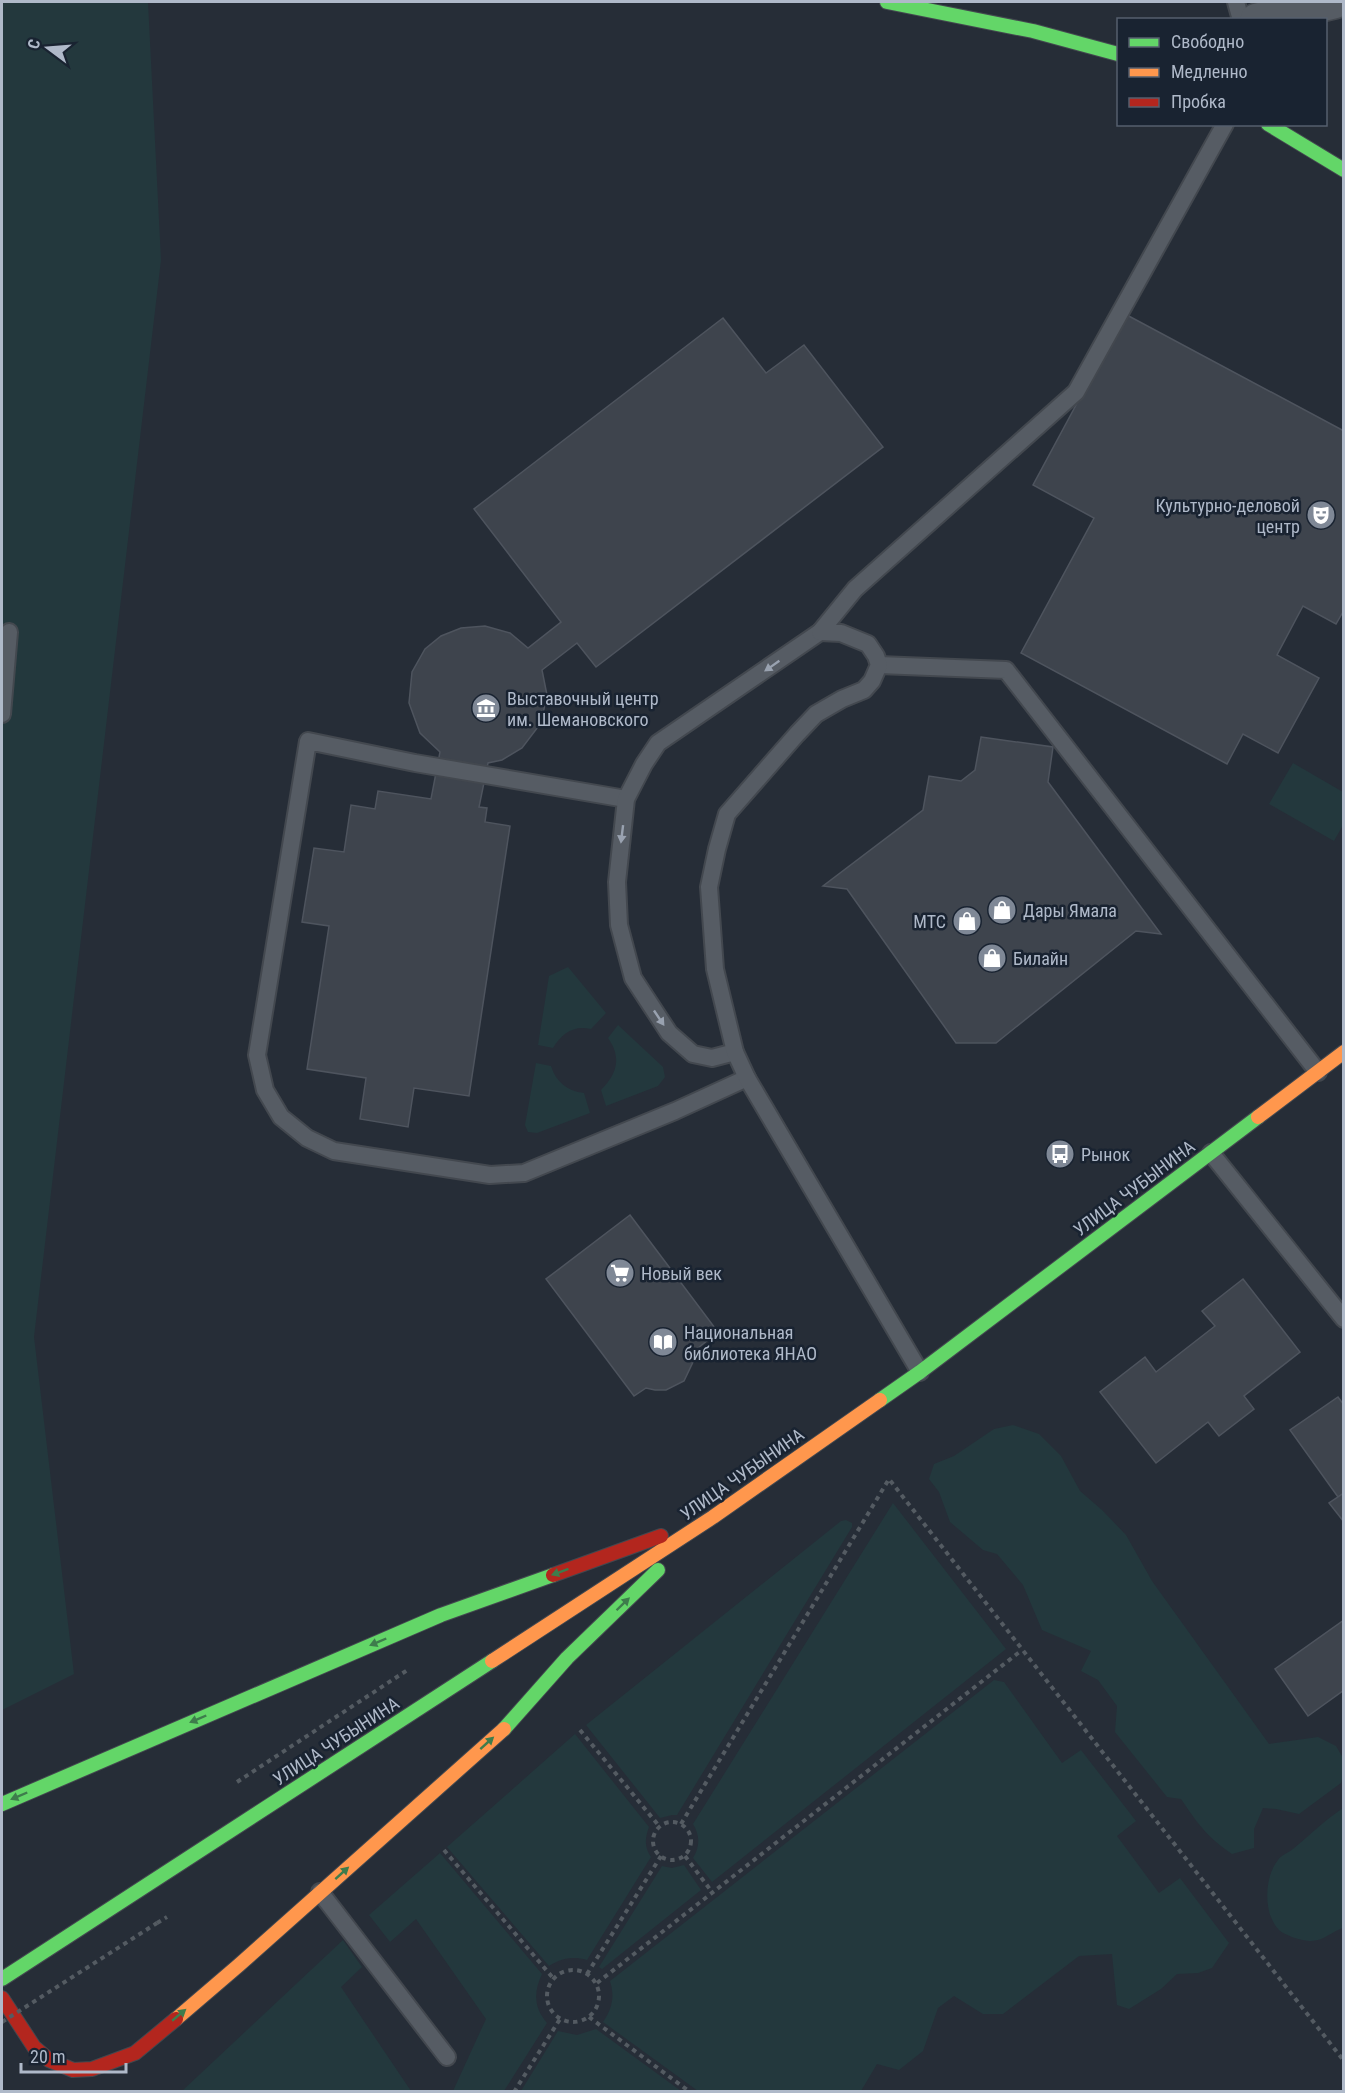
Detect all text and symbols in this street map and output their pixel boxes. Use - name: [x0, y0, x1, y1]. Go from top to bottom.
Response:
- north arrow: [18, 18, 78, 78]
- legend: [1117, 18, 1327, 126]
- text: Свободно: [1171, 31, 1244, 52]
- text: С: [24, 37, 44, 51]
- text: Медленно: [1171, 61, 1248, 82]
- text: Пробка: [1171, 91, 1226, 112]
- place label: Культурно-деловой центр: [1156, 495, 1300, 537]
- theatre icon: Культурно-деловой центр: [1305, 499, 1337, 531]
- one-way arrow: [763, 660, 780, 671]
- place label: Выставочный центр им. Шемановского: [507, 688, 659, 730]
- museum icon: Выставочный центр им. Шемановского: [470, 692, 502, 724]
- one-way arrow: [617, 824, 626, 843]
- shop icon: Дары Ямала: [986, 894, 1018, 926]
- place label: Дары Ямала: [1023, 900, 1117, 921]
- shop icon: МТС: [951, 905, 983, 937]
- place label: МТС: [913, 911, 946, 932]
- shop icon: Билайн: [976, 942, 1008, 974]
- place label: Билайн: [1013, 948, 1068, 969]
- one-way arrow: [654, 1010, 665, 1027]
- street label: УЛИЦА ЧУБЫНИНА: [1069, 1135, 1199, 1240]
- bus stop icon: Рынок: [1044, 1138, 1076, 1170]
- place label: Рынок: [1081, 1144, 1130, 1165]
- supermarket icon: Новый век: [604, 1257, 636, 1289]
- place label: Новый век: [641, 1263, 722, 1284]
- place label: Национальная библиотека ЯНАО: [684, 1322, 817, 1364]
- library icon: Национальная библиотека ЯНАО: [647, 1326, 679, 1358]
- street label: УЛИЦА ЧУБЫНИНА: [676, 1423, 808, 1524]
- one-way arrow: [550, 1568, 568, 1578]
- one-way arrow: [616, 1597, 630, 1611]
- one-way arrow: [368, 1637, 386, 1647]
- street label: УЛИЦА ЧУБЫНИНА: [269, 1692, 403, 1790]
- one-way arrow: [189, 1714, 207, 1724]
- one-way arrow: [480, 1736, 495, 1750]
- one-way arrow: [10, 1791, 28, 1801]
- one-way arrow: [334, 1867, 349, 1880]
- one-way arrow: [171, 2009, 187, 2022]
- scale bar: [21, 2036, 126, 2074]
- text: 20 m: [30, 2046, 65, 2067]

